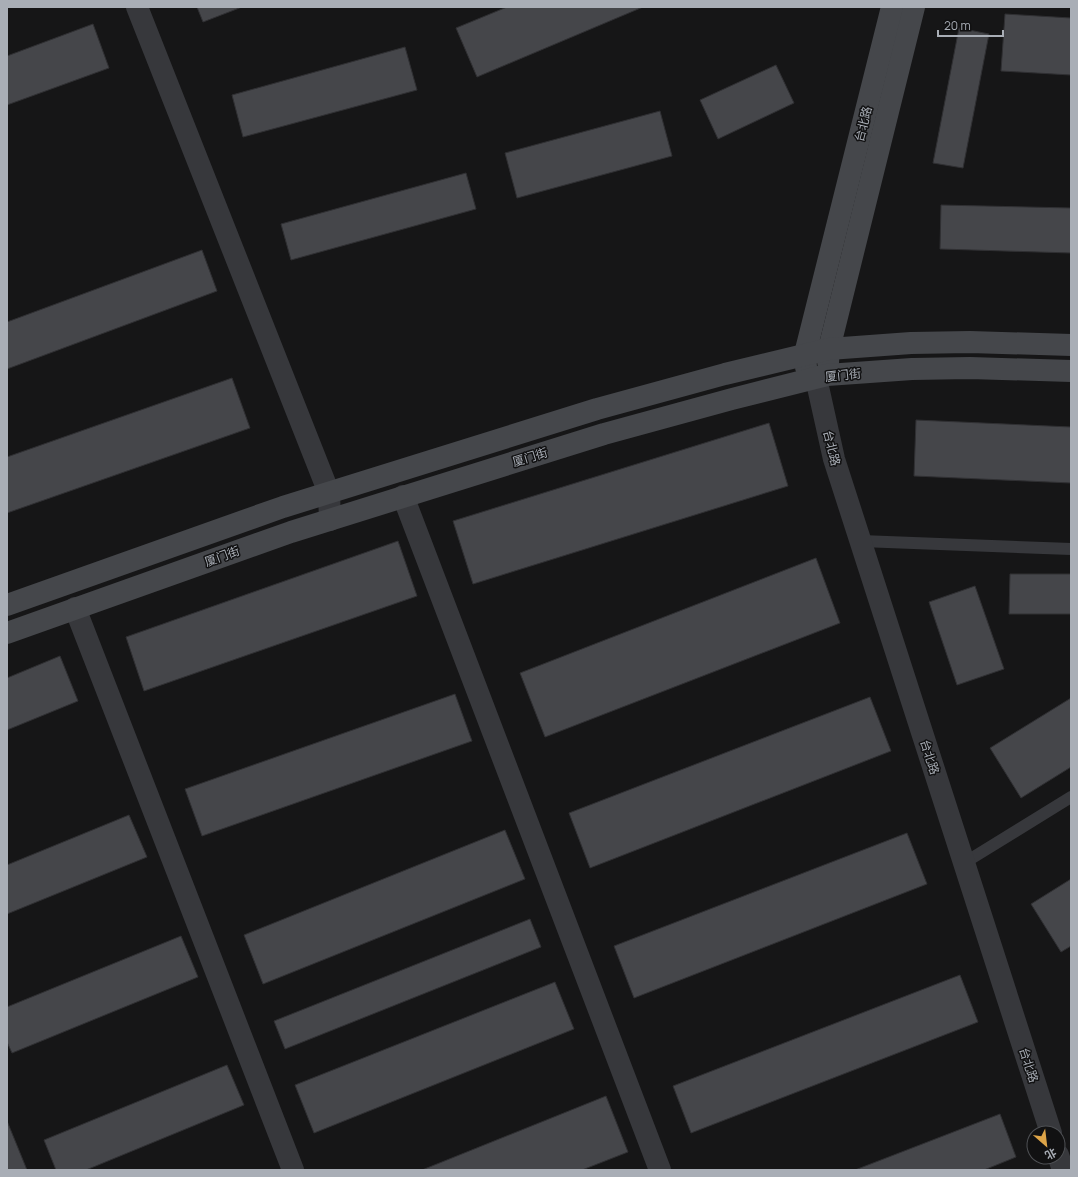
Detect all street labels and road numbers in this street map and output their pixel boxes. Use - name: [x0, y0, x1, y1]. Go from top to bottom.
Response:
- street label: 台北路: [850, 104, 876, 144]
- street label: 厦门街: [824, 365, 862, 385]
- street label: 台北路: [819, 428, 845, 468]
- street label: 厦门街: [510, 444, 550, 470]
- street label: 厦门街: [202, 542, 242, 570]
- street label: 台北路: [916, 737, 944, 777]
- street label: 台北路: [1015, 1045, 1043, 1085]

